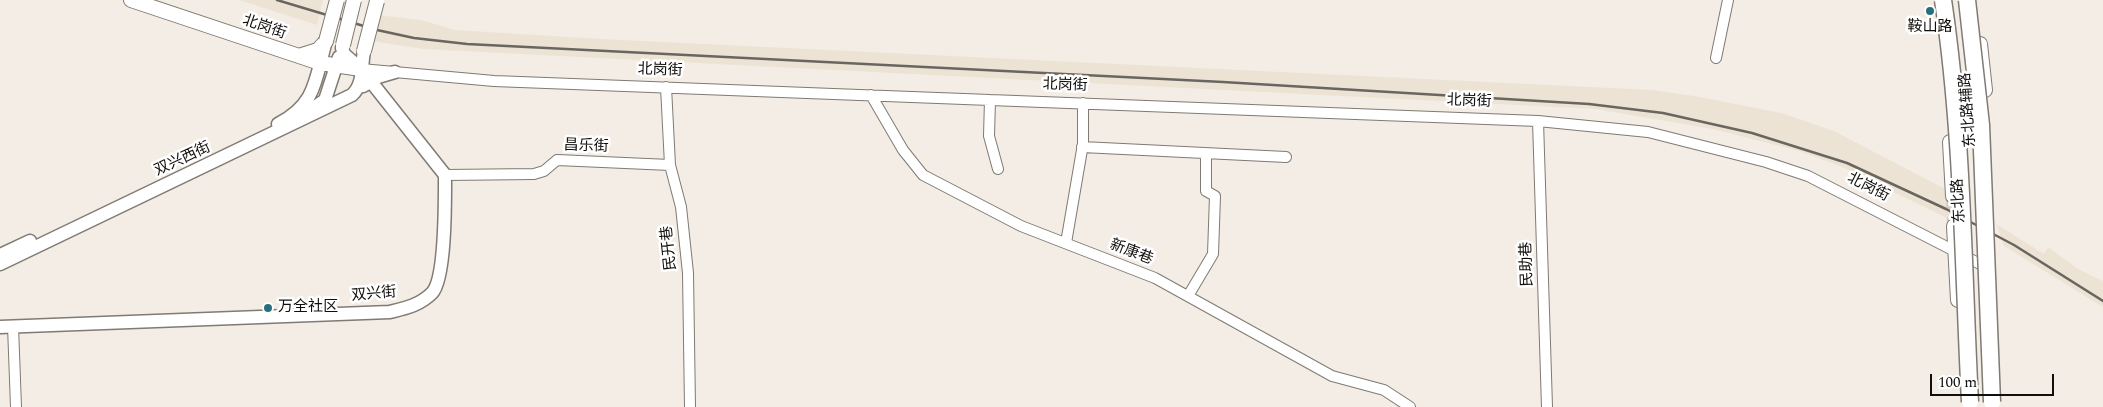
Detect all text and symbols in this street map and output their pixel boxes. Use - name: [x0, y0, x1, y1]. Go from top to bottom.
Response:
- marker: 鞍山路: [1924, 5, 1936, 17]
- street label: 北岗街: [240, 12, 288, 44]
- place label: 鞍山路: [1908, 19, 1952, 37]
- street label: 北岗街: [637, 61, 683, 81]
- street label: 东北路辅路: [1957, 72, 1981, 148]
- street label: 北岗街: [1042, 76, 1088, 96]
- street label: 北岗街: [1446, 92, 1492, 112]
- street label: 昌乐街: [563, 137, 609, 157]
- street label: 双兴西街: [152, 139, 214, 181]
- street label: 北岗街: [1844, 170, 1892, 206]
- street label: 东北路: [1950, 178, 1970, 224]
- street label: 民开巷: [659, 225, 681, 271]
- street label: 新康巷: [1107, 237, 1155, 269]
- street label: 民助巷: [1518, 241, 1538, 287]
- street label: 双兴街: [351, 284, 397, 306]
- place label: 万全社区: [278, 299, 338, 317]
- marker: 万全社区: [262, 302, 274, 314]
- scale bar: [1933, 364, 2057, 396]
- text: 100 m: [1938, 371, 1977, 394]

